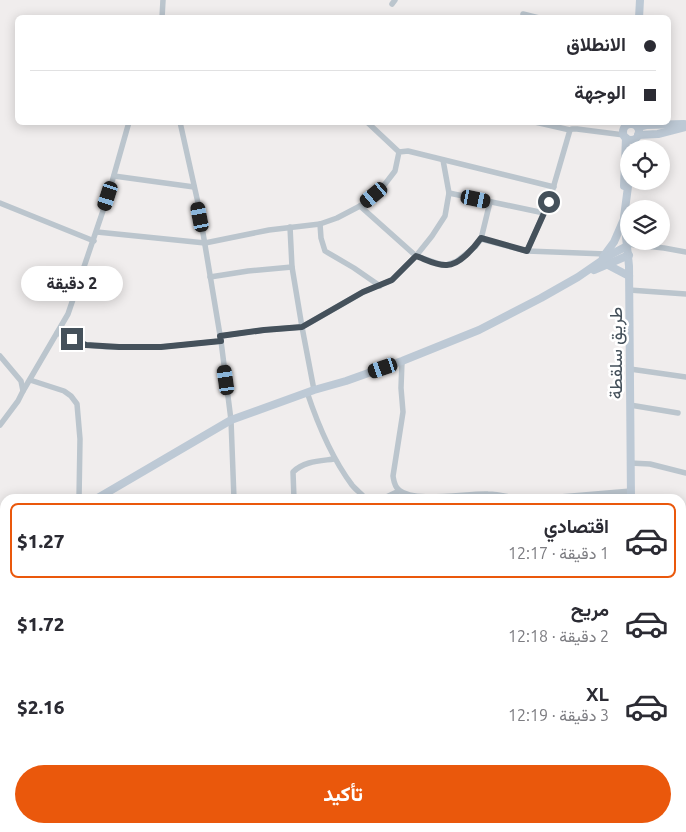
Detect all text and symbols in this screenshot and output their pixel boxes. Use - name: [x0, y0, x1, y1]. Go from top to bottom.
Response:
- text: الانطلاق: [566, 33, 626, 55]
- text: الوجهة: [574, 81, 626, 103]
- map controls: [620, 140, 670, 250]
- button: locate: [620, 140, 670, 190]
- car: [96, 179, 119, 213]
- car: [357, 180, 390, 210]
- car: [459, 189, 492, 209]
- route start: [538, 191, 560, 213]
- button: layers: [620, 200, 670, 250]
- car: [189, 201, 210, 233]
- callout: 2 دقيقة: [21, 266, 123, 302]
- text: 2 دقيقة: [47, 274, 97, 292]
- street label: طريق سلقطة: [605, 307, 627, 399]
- route end: [61, 328, 83, 350]
- car: [366, 356, 399, 380]
- car: [216, 364, 235, 396]
- text: اقتصادي: [544, 515, 609, 537]
- icon: car: [624, 518, 669, 563]
- text: $1.27: [17, 530, 65, 552]
- text: 1 دقيقة · 12:17: [508, 544, 609, 562]
- text: مريح: [571, 598, 609, 620]
- icon: car: [624, 601, 669, 646]
- text: $1.72: [17, 613, 65, 635]
- text: 2 دقيقة · 12:18: [508, 627, 609, 645]
- text: XL: [586, 683, 609, 705]
- icon: car: [624, 684, 669, 729]
- text: $2.16: [17, 696, 65, 718]
- text: 3 دقيقة · 12:19: [508, 706, 609, 724]
- button: تأكيد: [15, 765, 671, 823]

